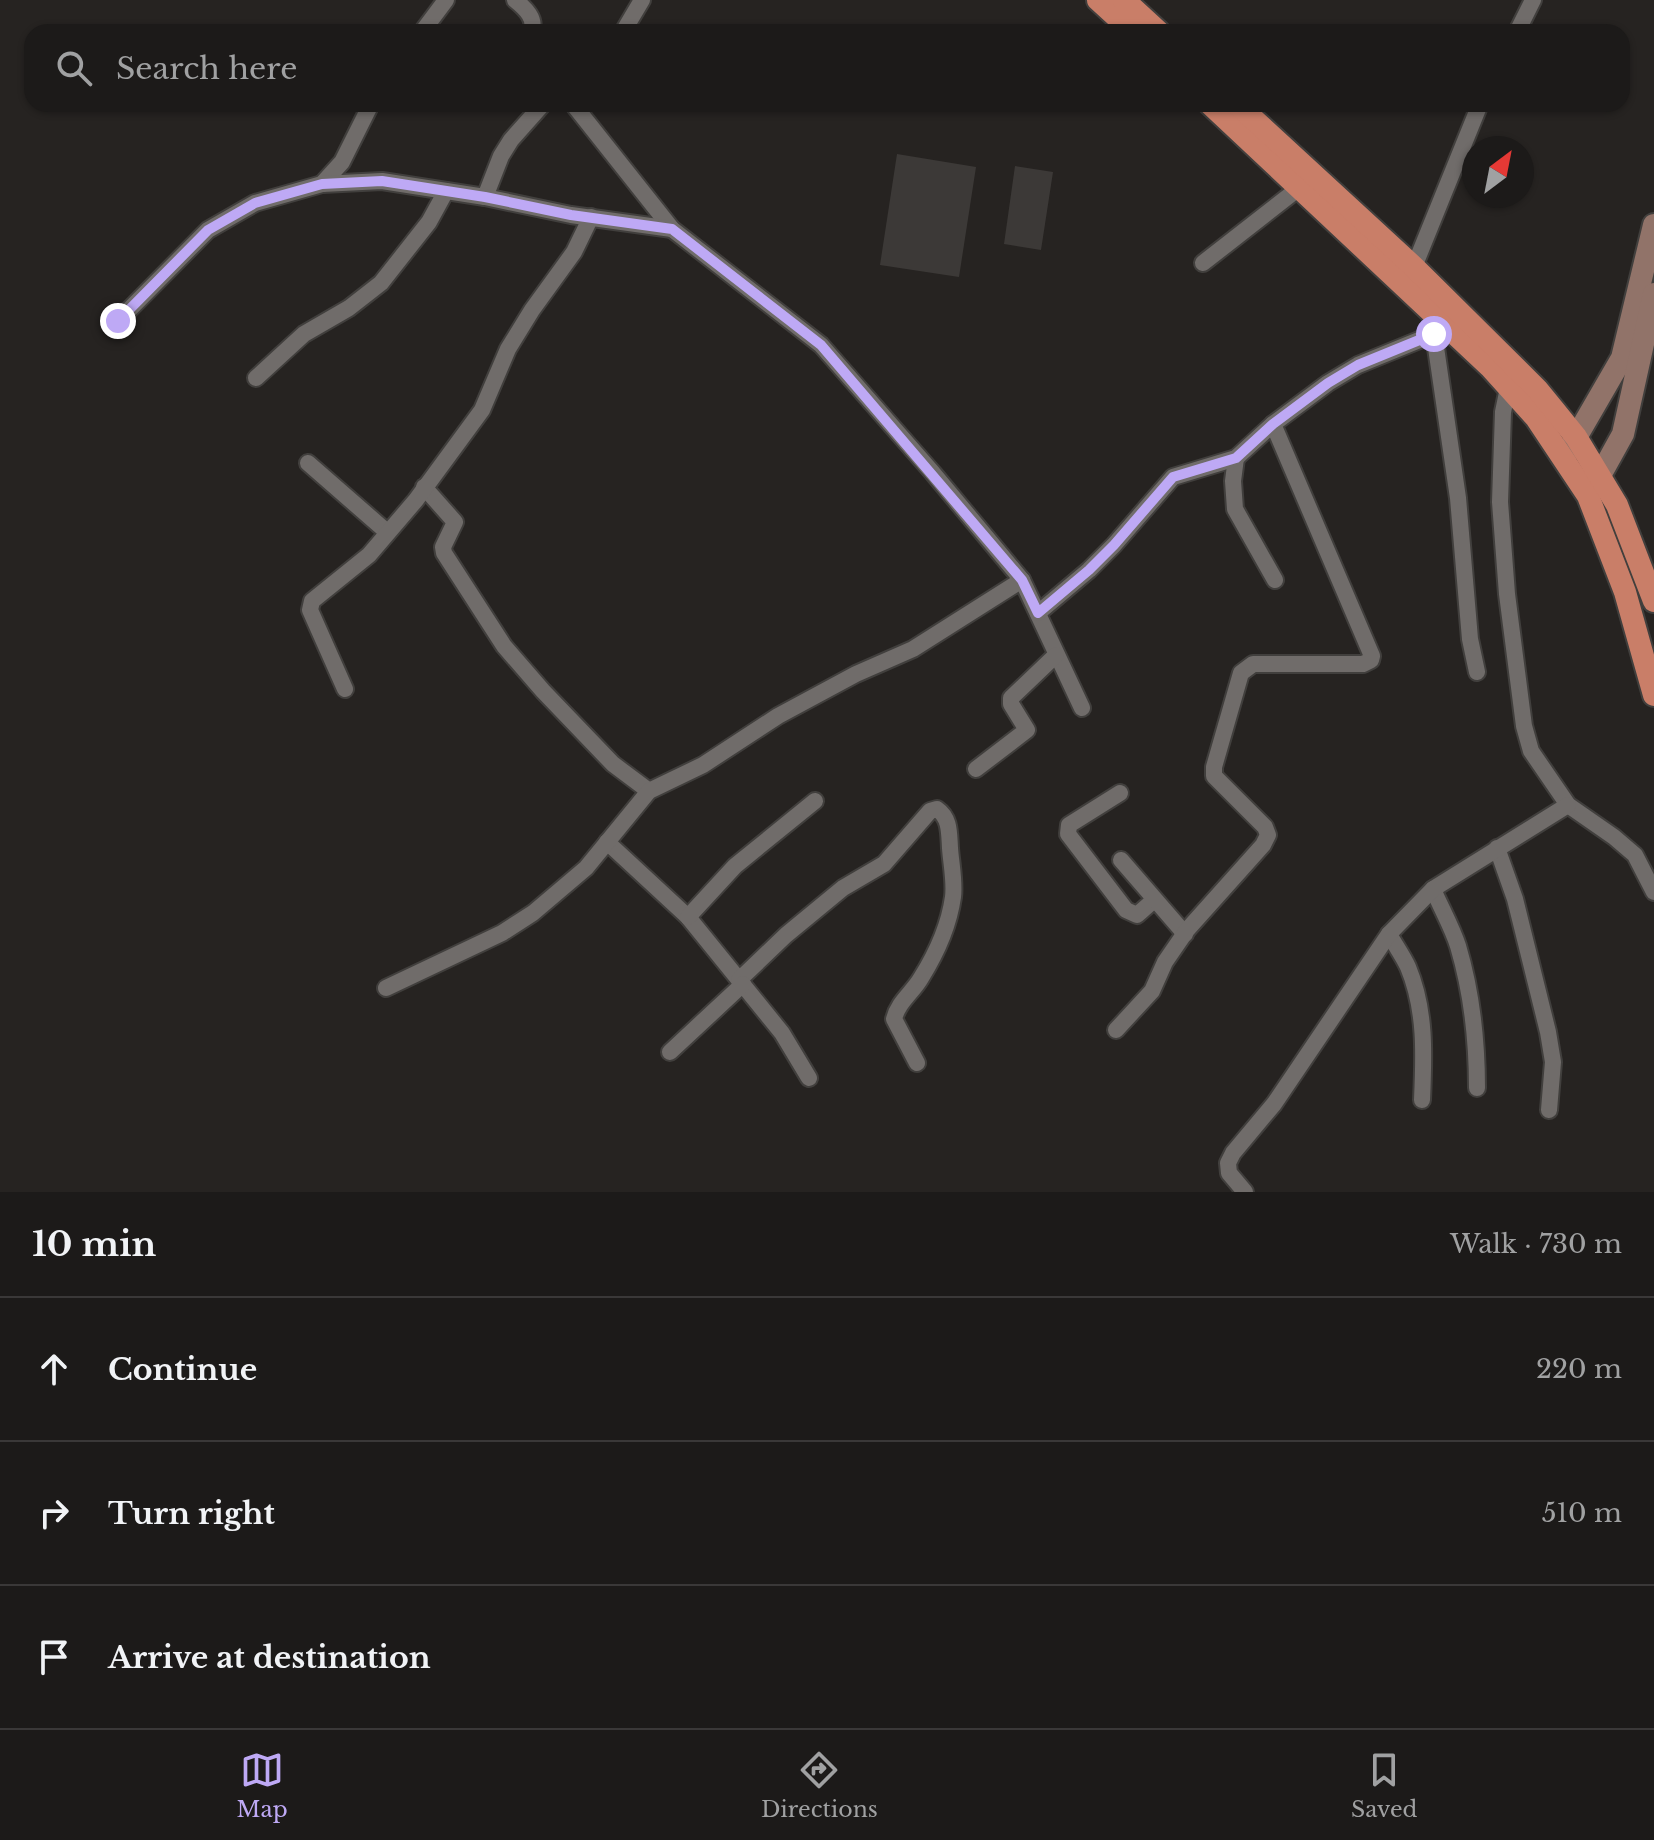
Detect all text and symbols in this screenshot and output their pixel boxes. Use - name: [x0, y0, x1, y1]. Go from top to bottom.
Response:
- search box: [24, 24, 1630, 112]
- icon: search: [52, 46, 96, 90]
- text: Search here: [116, 50, 297, 87]
- north arrow: [1462, 136, 1534, 208]
- route end: [100, 303, 136, 339]
- route start: [1416, 316, 1452, 352]
- text: 10 min: [32, 1223, 156, 1265]
- text: Walk · 730 m: [1450, 1228, 1622, 1260]
- icon: ahead: [32, 1347, 76, 1391]
- text: Continue: [108, 1351, 257, 1388]
- text: 220 m: [1536, 1353, 1622, 1385]
- icon: right: [32, 1491, 76, 1535]
- text: Turn right: [108, 1495, 275, 1532]
- text: 510 m: [1542, 1497, 1622, 1529]
- icon: arrive: [32, 1635, 76, 1679]
- text: Arrive at destination: [108, 1639, 431, 1676]
- tab: Map: [237, 1748, 288, 1823]
- tab: Directions: [761, 1748, 878, 1823]
- tab: Saved: [1351, 1748, 1417, 1823]

